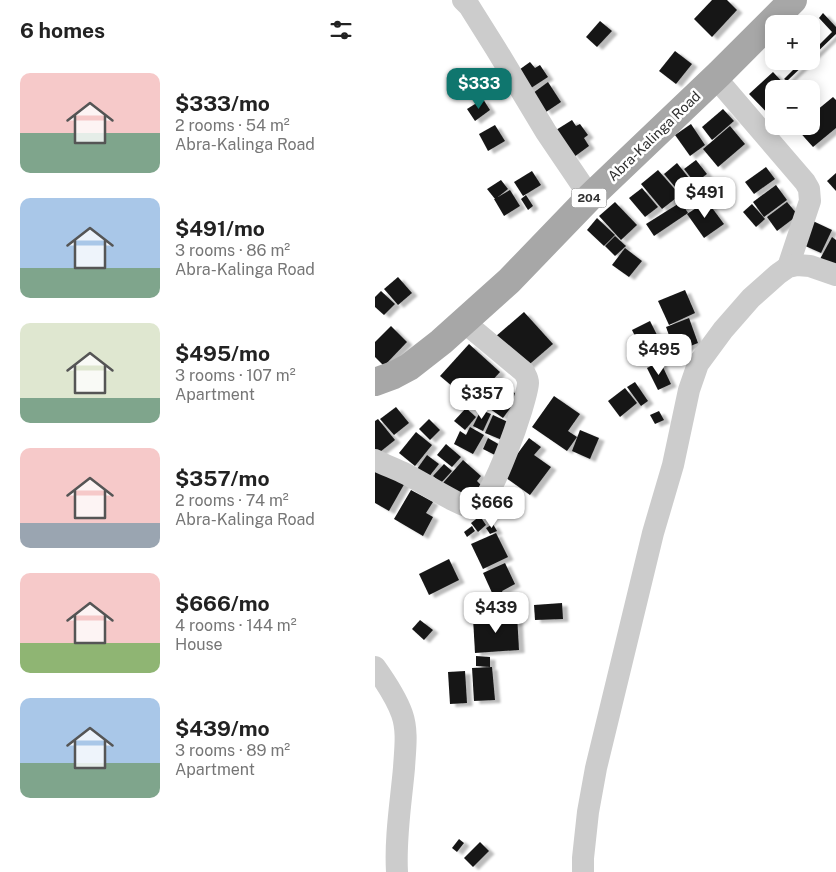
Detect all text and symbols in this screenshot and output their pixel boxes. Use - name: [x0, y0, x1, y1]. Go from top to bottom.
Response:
- map controls: [765, 15, 820, 135]
- button: +: [765, 15, 820, 70]
- icon: filters: [327, 16, 355, 44]
- text: 6 homes: [20, 18, 105, 43]
- pin: $333: [449, 68, 509, 110]
- text: $333: [458, 74, 500, 93]
- button: −: [765, 80, 820, 135]
- street label: Abra-Kalinga Road: [604, 88, 704, 184]
- text: $333/mo: [175, 91, 270, 116]
- icon: home: [60, 93, 120, 153]
- text: 2 rooms · 54 m²: [175, 116, 290, 135]
- text: Abra-Kalinga Road: [175, 135, 315, 154]
- pin: $491: [675, 176, 735, 219]
- text: $491: [686, 183, 724, 202]
- road number: 204: [571, 188, 607, 208]
- text: $491/mo: [175, 216, 265, 241]
- icon: home: [60, 218, 120, 278]
- text: 3 rooms · 86 m²: [175, 241, 290, 260]
- text: Abra-Kalinga Road: [175, 260, 315, 279]
- pin: $495: [629, 334, 689, 376]
- text: $495: [638, 340, 680, 359]
- text: $495/mo: [175, 341, 270, 366]
- icon: home: [60, 343, 120, 403]
- text: 3 rooms · 107 m²: [175, 366, 296, 385]
- pin: $357: [452, 378, 512, 420]
- text: $357: [461, 384, 503, 403]
- text: Apartment: [175, 385, 255, 404]
- text: $357/mo: [175, 466, 269, 491]
- icon: home: [60, 468, 120, 528]
- pin: $666: [462, 486, 522, 529]
- text: 2 rooms · 74 m²: [175, 491, 289, 510]
- text: $666: [471, 493, 513, 512]
- text: Abra-Kalinga Road: [175, 510, 315, 529]
- text: $666/mo: [175, 591, 270, 616]
- pin: $439: [466, 592, 526, 634]
- icon: home: [60, 593, 120, 653]
- text: $439: [475, 598, 517, 617]
- text: 4 rooms · 144 m²: [175, 616, 297, 635]
- text: House: [175, 635, 223, 654]
- text: $439/mo: [175, 716, 270, 741]
- icon: home: [60, 718, 120, 778]
- text: 3 rooms · 89 m²: [175, 741, 290, 760]
- text: Apartment: [175, 760, 255, 779]

